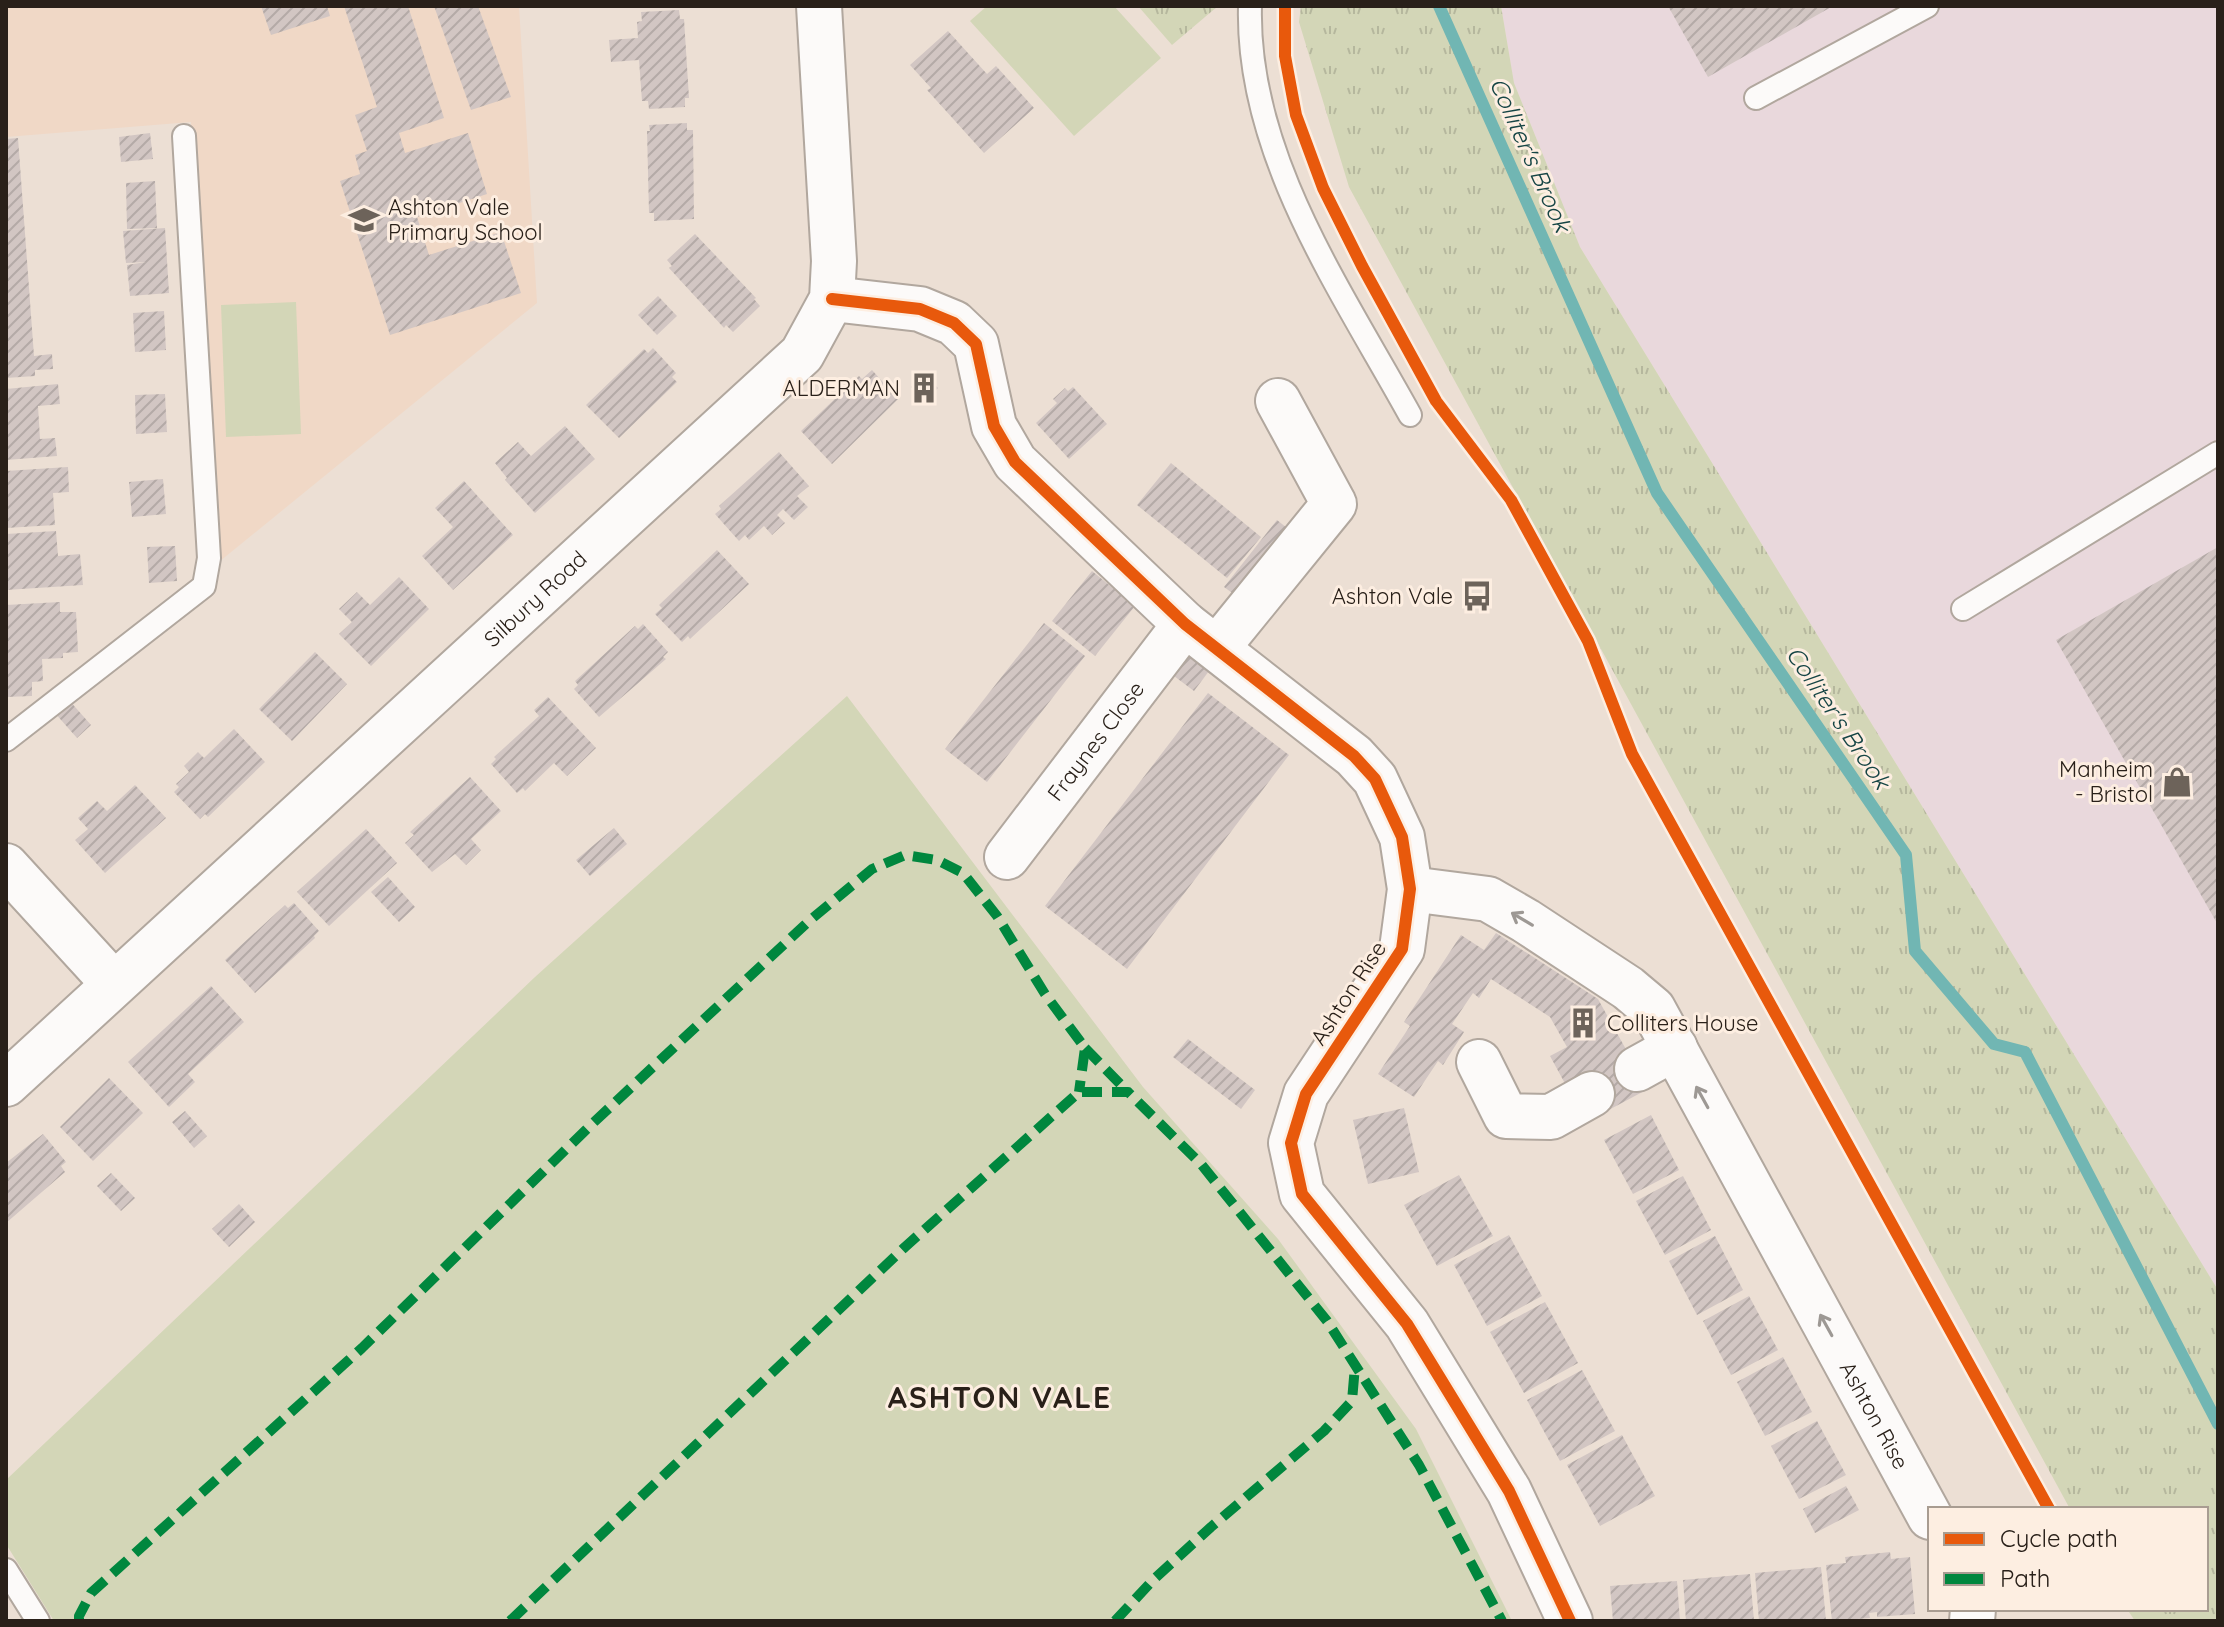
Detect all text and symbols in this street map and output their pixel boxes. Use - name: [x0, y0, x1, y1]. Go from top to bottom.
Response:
- water label: Colliter's Brook: [1483, 73, 1579, 238]
- place label: Ashton Vale Primary School: [388, 193, 543, 246]
- school or university icon: Ashton Vale Primary School: [347, 203, 381, 237]
- building icon: ALDERMAN: [907, 371, 941, 405]
- place label: ALDERMAN: [783, 374, 900, 402]
- street label: Silbury Road: [478, 545, 592, 653]
- bus stop icon: Ashton Vale: [1460, 579, 1494, 613]
- place label: Ashton Vale: [1332, 582, 1453, 610]
- water label: Colliter's Brook: [1780, 640, 1899, 796]
- street label: Fraynes Close: [1041, 676, 1150, 806]
- place label: Manheim - Bristol: [2059, 755, 2153, 808]
- shop icon: Manheim - Bristol: [2160, 765, 2194, 799]
- one-way arrow: [1511, 910, 1534, 926]
- street label: Ashton Rise: [1304, 936, 1392, 1050]
- building icon: Colliters House: [1566, 1006, 1600, 1040]
- place label: Colliters House: [1607, 1009, 1758, 1037]
- one-way arrow: [1693, 1086, 1709, 1109]
- one-way arrow: [1818, 1314, 1833, 1338]
- street label: Ashton Rise: [1834, 1356, 1915, 1474]
- district label: ASHTON VALE: [888, 1378, 1112, 1416]
- legend: [1928, 1507, 2208, 1611]
- text: Cycle path: [2000, 1523, 2118, 1553]
- text: Path: [2000, 1563, 2051, 1593]

